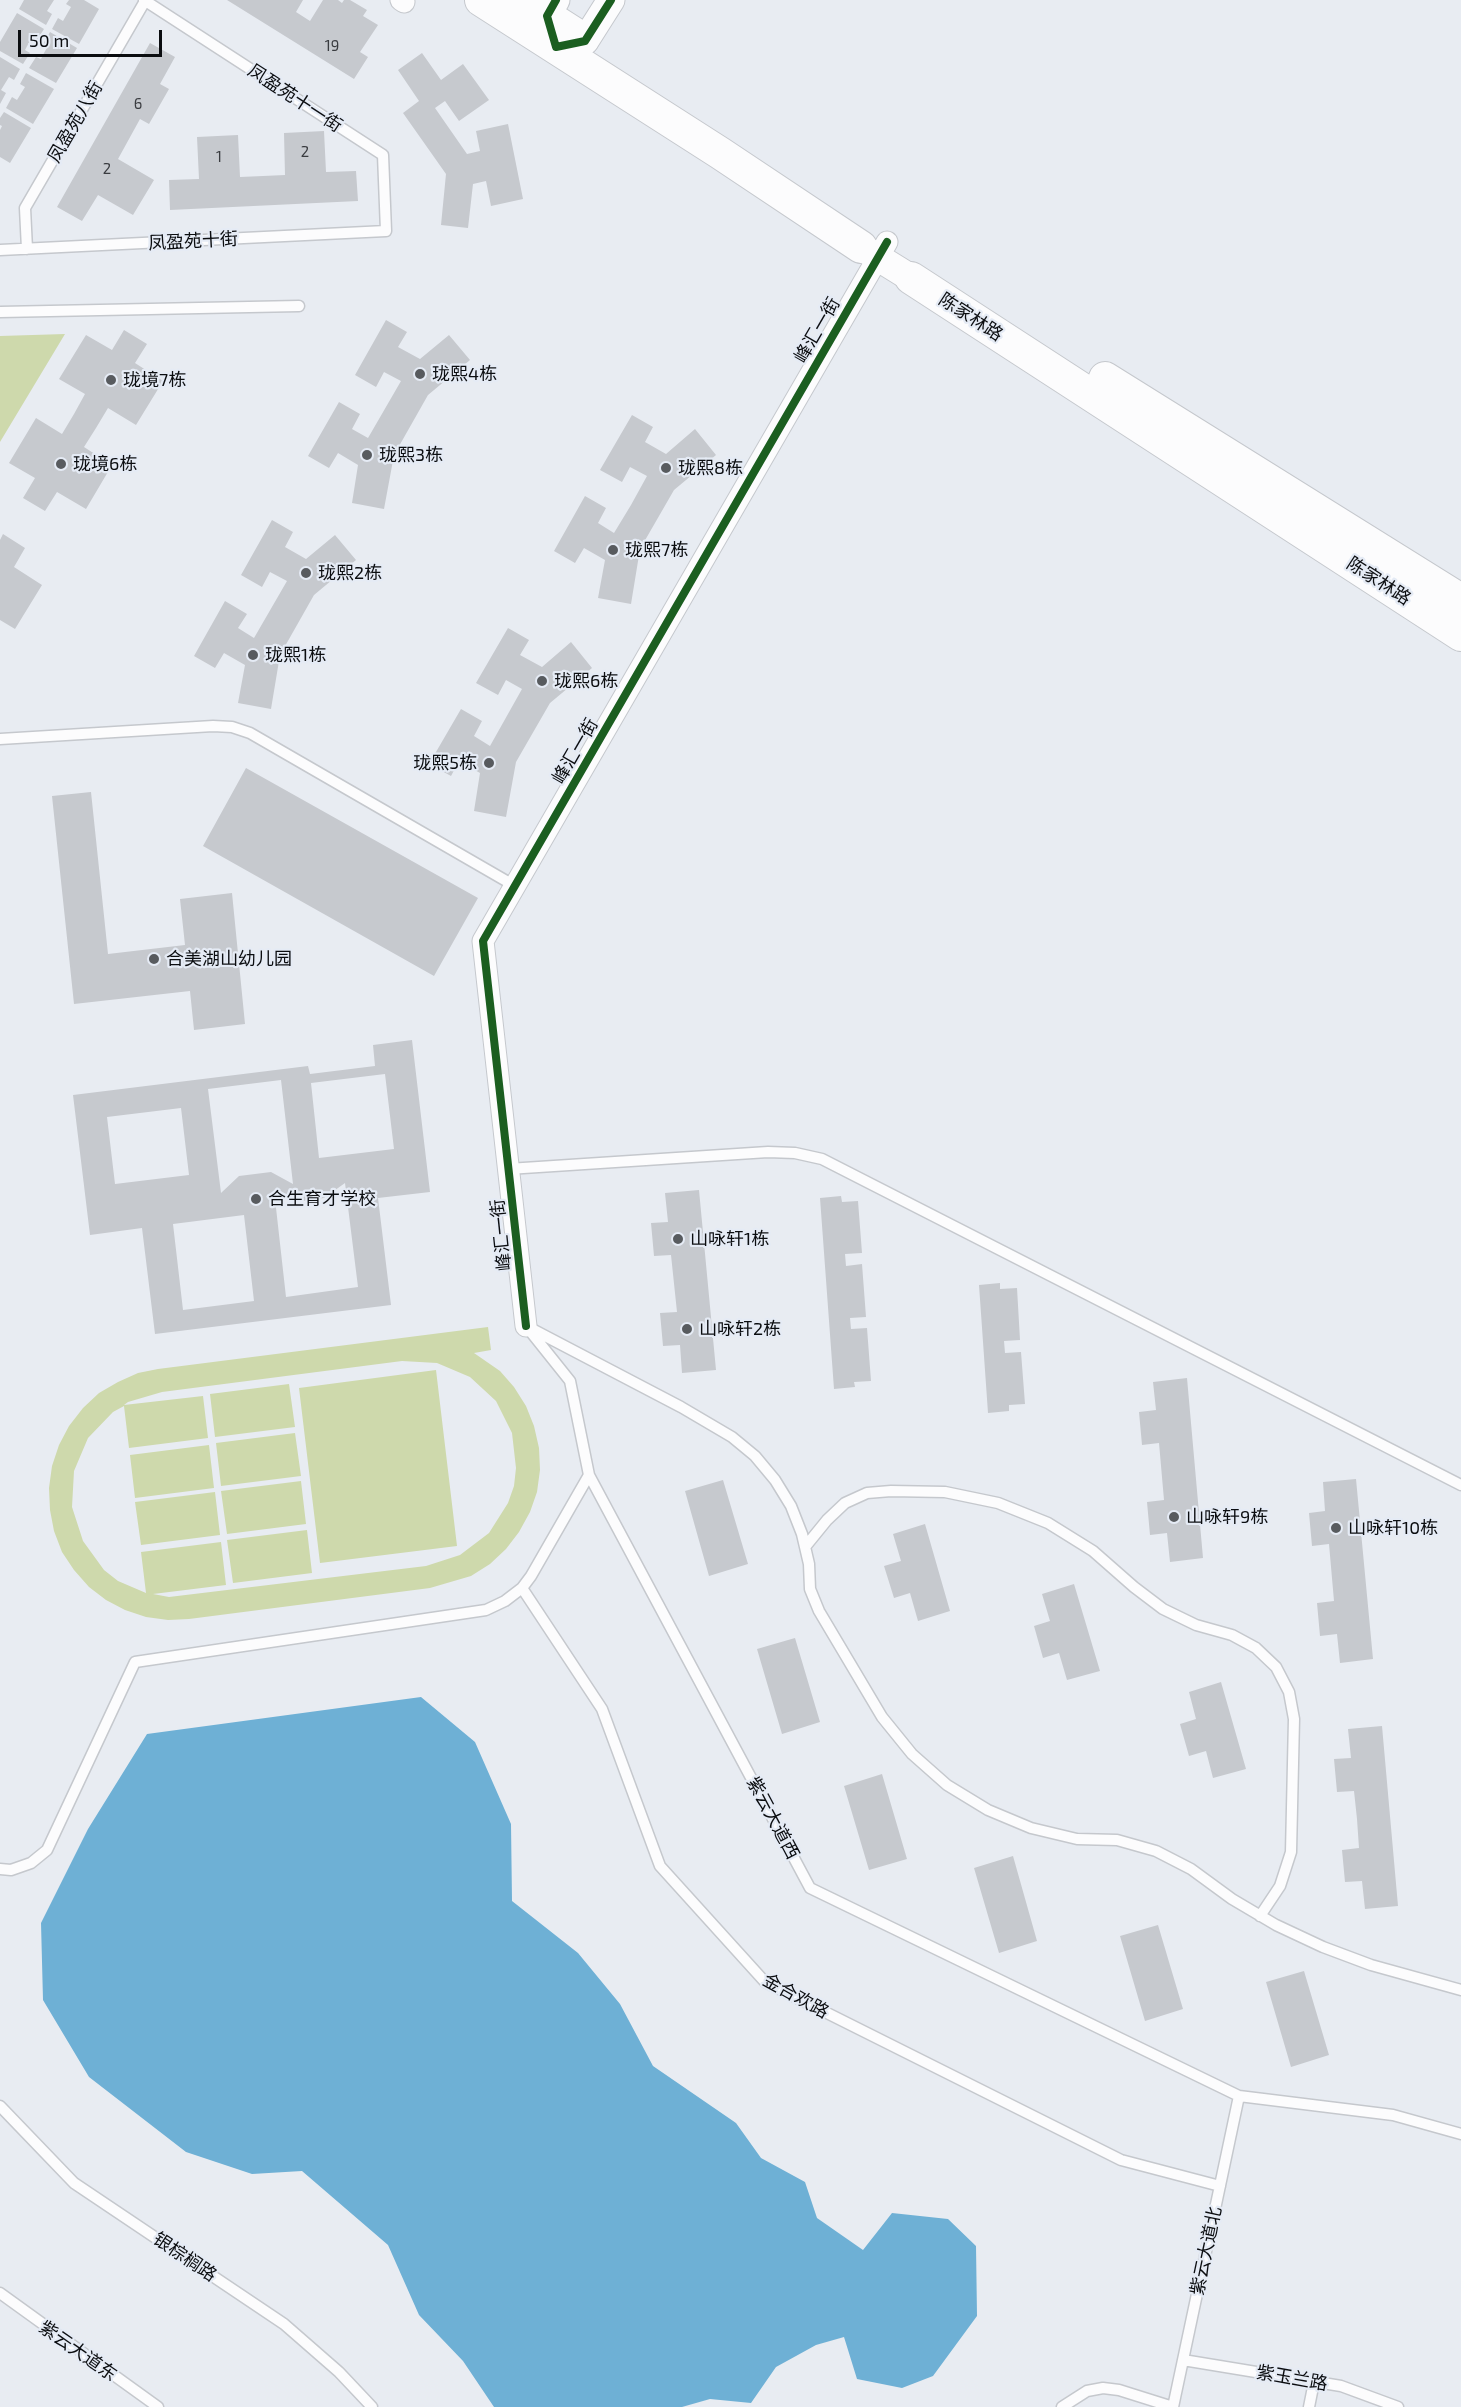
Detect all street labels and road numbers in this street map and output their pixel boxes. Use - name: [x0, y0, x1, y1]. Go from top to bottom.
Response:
- street label: 凤盈苑十一街: [244, 60, 346, 136]
- street label: 凤盈苑八街: [43, 78, 107, 166]
- street label: 凤盈苑十街: [147, 228, 239, 254]
- street label: 陈家林路: [935, 288, 1007, 346]
- street label: 峰汇一街: [790, 293, 844, 367]
- street label: 陈家林路: [1343, 552, 1415, 610]
- street label: 峰汇一街: [548, 714, 602, 788]
- street label: 峰汇一街: [486, 1198, 516, 1272]
- street label: 紫云大道西: [742, 1773, 804, 1863]
- street label: 金合欢路: [759, 1969, 833, 2023]
- street label: 紫云大道北: [1186, 2205, 1226, 2297]
- street label: 银棕榈路: [149, 2228, 221, 2286]
- street label: 紫云大道东: [35, 2316, 121, 2386]
- street label: 紫玉兰路: [1255, 2361, 1329, 2395]

